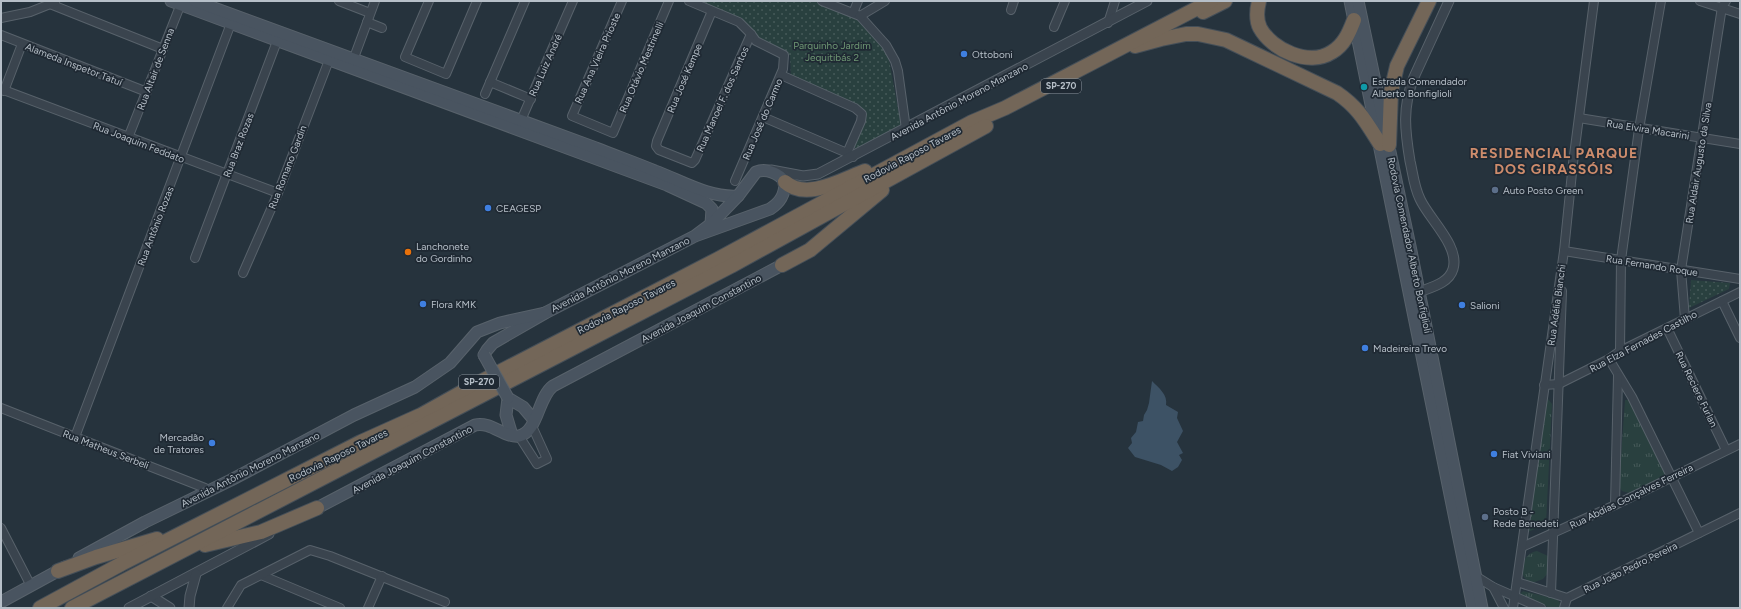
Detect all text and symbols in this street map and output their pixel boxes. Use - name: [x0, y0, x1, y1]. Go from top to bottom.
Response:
- street label: Rua Ana Vieira Prioste: [571, 10, 624, 106]
- street label: Rua Otávio Mestrinelli: [616, 20, 667, 115]
- street label: Rua Altair de Senna: [134, 26, 177, 112]
- street label: Rua Luiz André: [526, 31, 565, 98]
- park label: Parquinho Jardim Jequitibás 2: [793, 39, 871, 64]
- street label: Alameda Inspetor Tatuí: [23, 40, 125, 89]
- street label: Rua José Kempe: [664, 41, 705, 115]
- street label: Rua Manoel F. dos Santos: [693, 44, 752, 154]
- place label: Ottoboni: [972, 48, 1013, 61]
- marker: Ottoboni: [959, 49, 969, 59]
- street label: Avenida Antônio Moreno Manzano: [888, 59, 1030, 143]
- place label: Estrada Comendador Alberto Bonfiglioli: [1372, 75, 1467, 100]
- street label: Rua José do Carmo: [739, 76, 786, 162]
- road number: SP-270: [1041, 79, 1081, 93]
- marker: Estrada Comendador Alberto Bonfiglioli: [1359, 82, 1369, 92]
- street label: Rua Aldair Augusto da Silva: [1683, 102, 1714, 224]
- street label: Rua Braz Rozas: [220, 111, 257, 179]
- street label: Rua Elvira Macarini: [1606, 117, 1690, 142]
- street label: Rua Joaquim Feddato: [91, 119, 187, 166]
- street label: Rua Romano Gardin: [265, 123, 310, 211]
- street label: Rodovia Raposo Tavares: [861, 123, 963, 186]
- district label: RESIDENCIAL PARQUE DOS GIRASSÓIS: [1470, 145, 1638, 178]
- street label: Rodovia Comendador Alberto Bonfiglioli: [1384, 156, 1435, 334]
- street label: Rua Antônio Rozas: [134, 184, 177, 268]
- place label: Auto Posto Green: [1503, 184, 1583, 197]
- marker: Auto Posto Green: [1490, 185, 1500, 195]
- place label: CEAGESP: [496, 202, 541, 215]
- marker: CEAGESP: [483, 203, 493, 213]
- street label: Avenida Antônio Moreno Manzano: [549, 234, 692, 315]
- place label: Lanchonete do Gordinho: [416, 240, 472, 265]
- marker: Lanchonete do Gordinho: [403, 247, 413, 257]
- street label: Rua Fernando Roque: [1605, 252, 1699, 279]
- street label: Rua Adélia Bianchi: [1544, 264, 1569, 347]
- street label: Avenida Joaquim Constantino: [639, 271, 764, 346]
- street label: Rodovia Raposo Tavares: [575, 276, 678, 337]
- place label: Flora KMK: [431, 298, 477, 311]
- marker: Flora KMK: [418, 299, 428, 309]
- place label: Salioni: [1470, 299, 1499, 312]
- marker: Salioni: [1457, 300, 1467, 310]
- street label: Rua Elza Fernades Castilho: [1587, 307, 1699, 375]
- place label: Madeireira Trevo: [1373, 342, 1447, 355]
- marker: Madeireira Trevo: [1360, 343, 1370, 353]
- street label: Rua Reciere Furlan: [1673, 349, 1721, 430]
- road number: SP-270: [459, 375, 499, 389]
- street label: Avenida Joaquim Constantino: [350, 422, 475, 497]
- street label: Rodovia Raposo Tavares: [287, 426, 390, 485]
- street label: Rua Matheus Serbeli: [61, 427, 151, 472]
- street label: Avenida Antônio Moreno Manzano: [179, 429, 322, 510]
- place label: Mercadão de Tratores: [154, 431, 204, 456]
- marker: Mercadão de Tratores: [207, 438, 217, 448]
- place label: Fiat Viviani: [1502, 448, 1551, 461]
- marker: Fiat Viviani: [1489, 449, 1499, 459]
- street label: Rua Abdias Gonçalves Ferreira: [1567, 461, 1695, 532]
- place label: Posto B - Rede Benedeti: [1493, 505, 1559, 530]
- marker: Posto B - Rede Benedeti: [1480, 512, 1490, 522]
- street label: Rua João Pedro Pereira: [1581, 539, 1679, 596]

